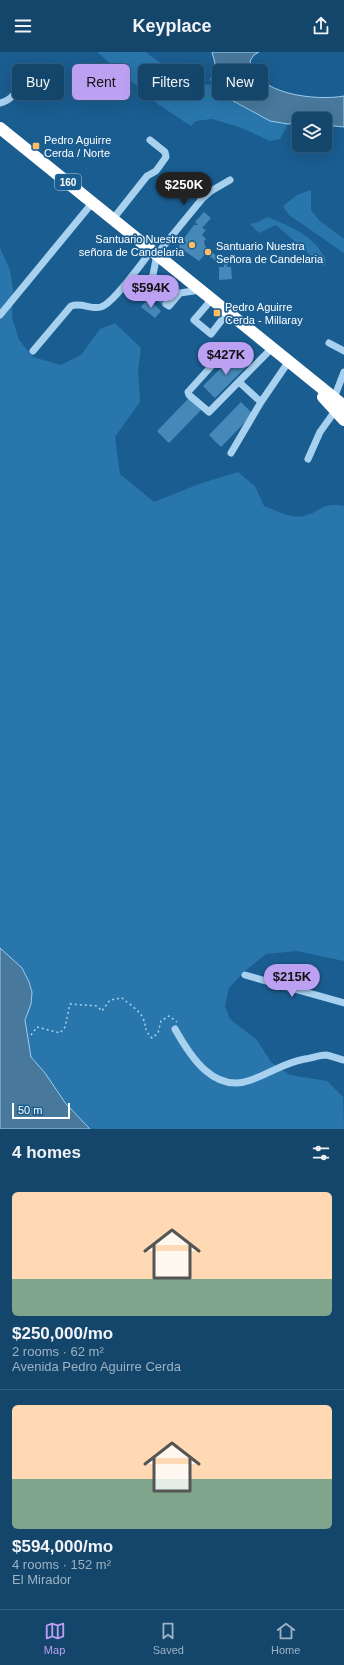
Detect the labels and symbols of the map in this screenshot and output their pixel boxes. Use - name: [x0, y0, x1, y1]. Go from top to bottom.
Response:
- place label: Pedro Aguirre Cerda / Norte: [44, 134, 111, 159]
- marker: Pedro Aguirre Cerda / Norte: [31, 141, 41, 151]
- pin: $250K: [156, 172, 212, 206]
- road number: 160: [55, 174, 81, 190]
- place label: Santuario Nuestra señora de Candelaria: [79, 233, 185, 258]
- marker: Santuario Nuestra señora de Candelaria: [187, 240, 197, 250]
- place label: Santuario Nuestra Señora de Candelaria: [216, 240, 324, 265]
- marker: Santuario Nuestra Señora de Candelaria: [203, 247, 213, 257]
- pin: $594K: [123, 275, 179, 309]
- place label: Pedro Aguirre Cerda - Millaray: [225, 301, 303, 326]
- marker: Pedro Aguirre Cerda - Millaray: [212, 308, 222, 318]
- pin: $427K: [198, 342, 254, 376]
- pin: $215K: [264, 964, 320, 998]
- scale bar: [12, 1101, 70, 1120]

